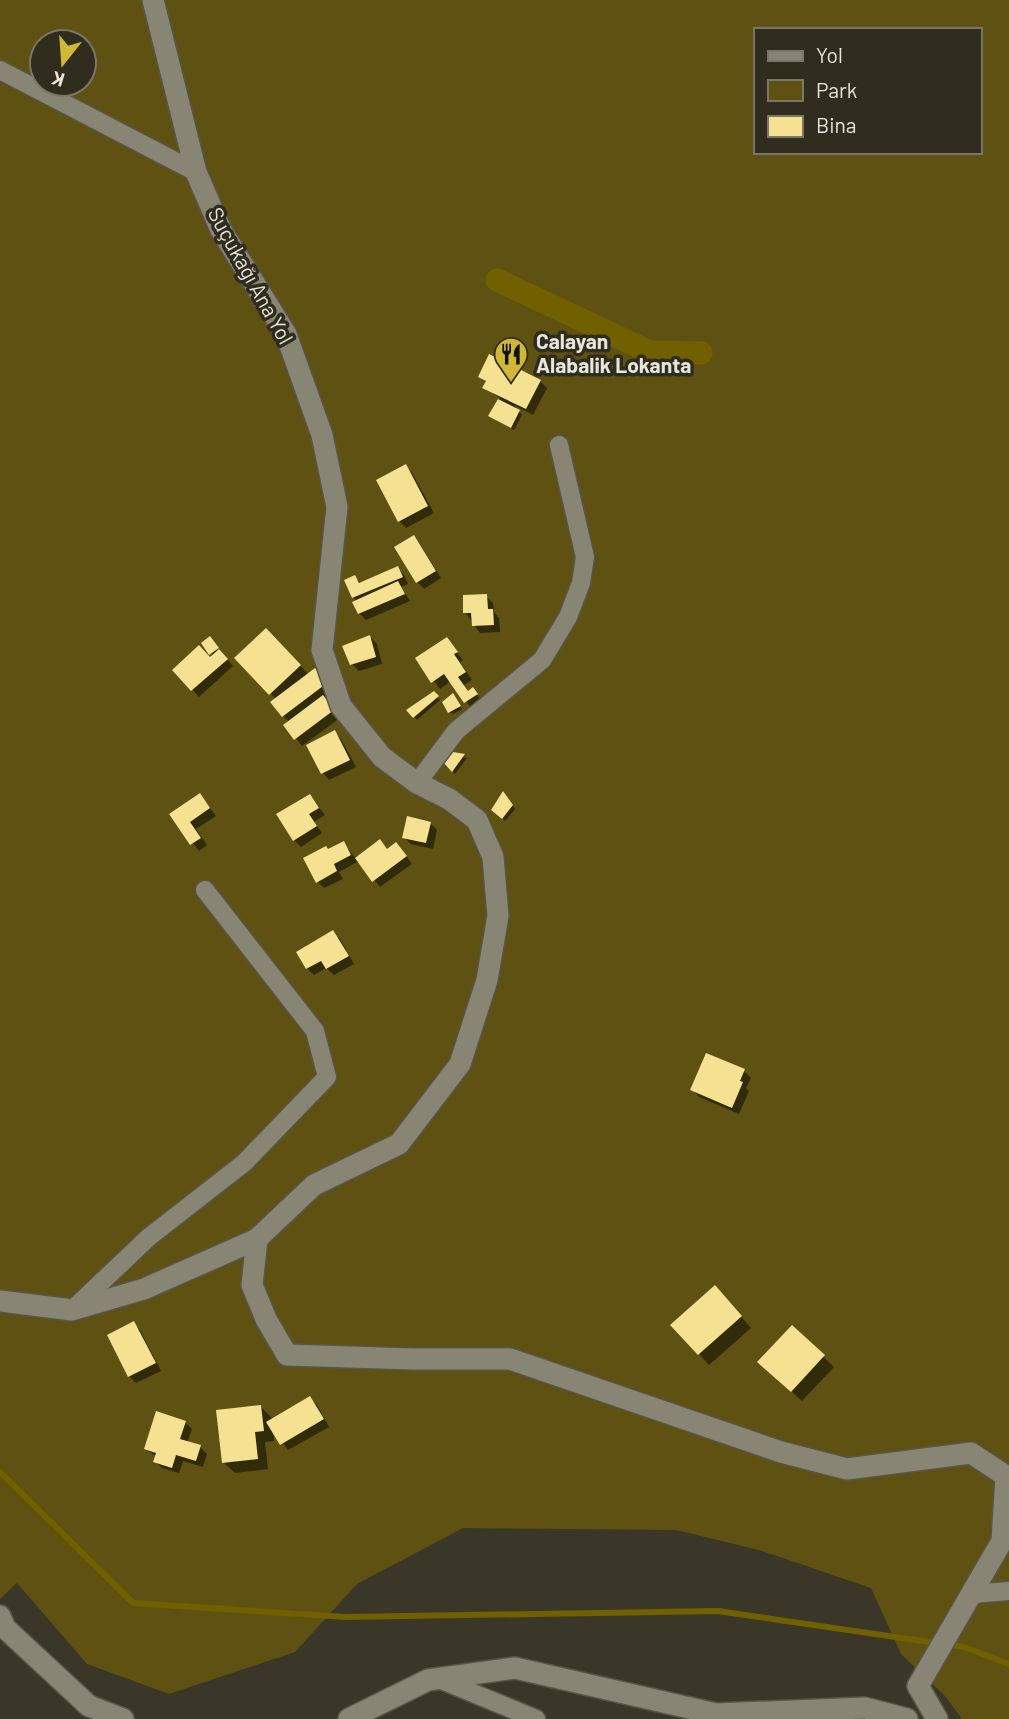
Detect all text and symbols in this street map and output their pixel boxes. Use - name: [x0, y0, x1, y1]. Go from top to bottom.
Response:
- north arrow: [28, 28, 98, 98]
- legend: [754, 28, 981, 154]
- text: Yol: [816, 42, 843, 67]
- text: K: [49, 67, 67, 92]
- text: Park: [816, 77, 857, 102]
- text: Bina: [816, 112, 857, 137]
- street label: Suçukağı Ana Yol: [203, 203, 299, 348]
- place label: Calayan Alabalik Lokanta: [536, 328, 691, 377]
- restaurant icon: Calayan Alabalik Lokanta: [492, 335, 530, 384]

